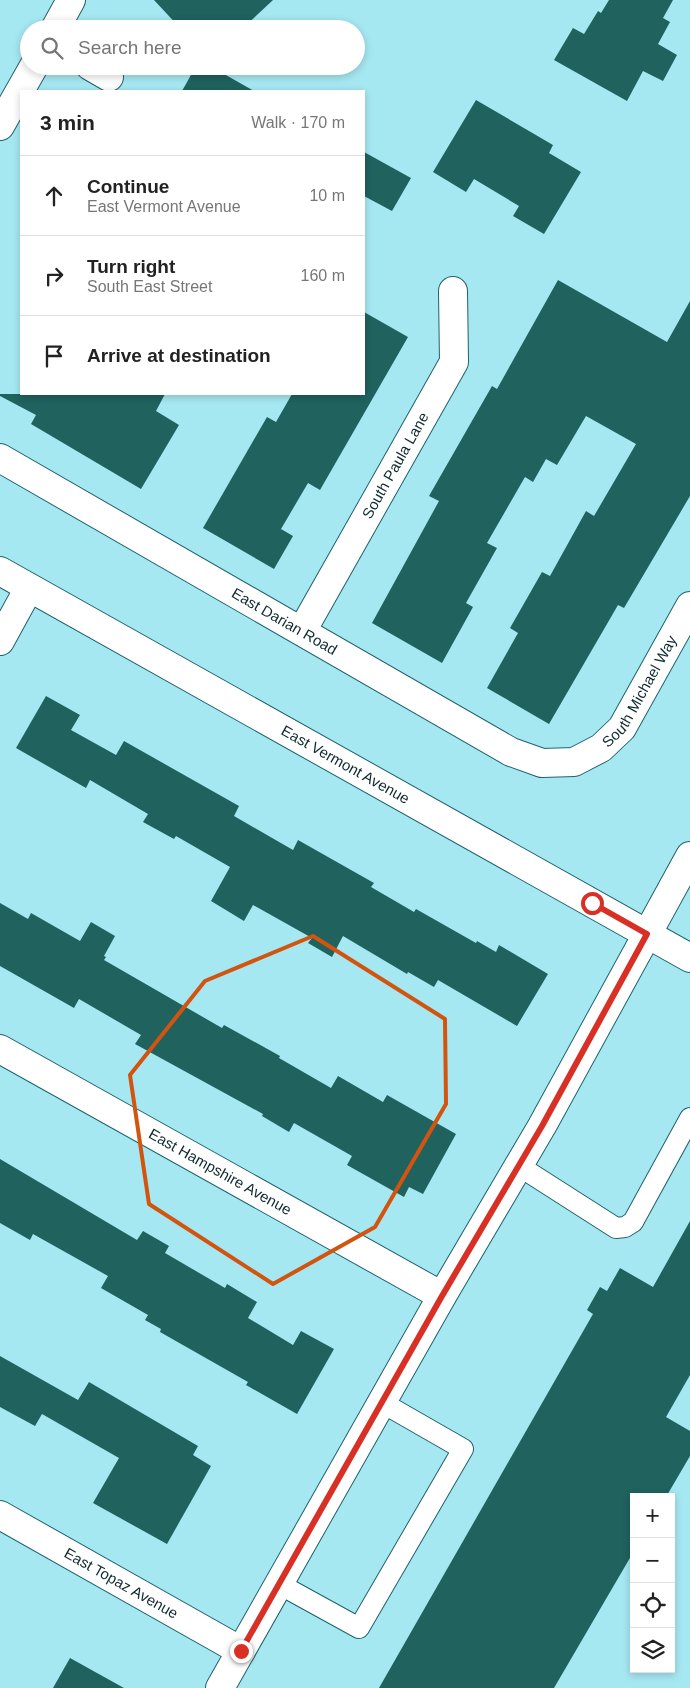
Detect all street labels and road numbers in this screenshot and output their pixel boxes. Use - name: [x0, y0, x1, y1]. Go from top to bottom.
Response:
- street label: South Paula Lane: [358, 409, 432, 521]
- street label: East Darian Road: [229, 584, 340, 658]
- street label: South Michael Way: [598, 632, 680, 751]
- street label: East Vermont Avenue: [279, 722, 413, 807]
- street label: East Hampshire Avenue: [146, 1125, 295, 1218]
- street label: East Topaz Avenue: [61, 1544, 181, 1622]

